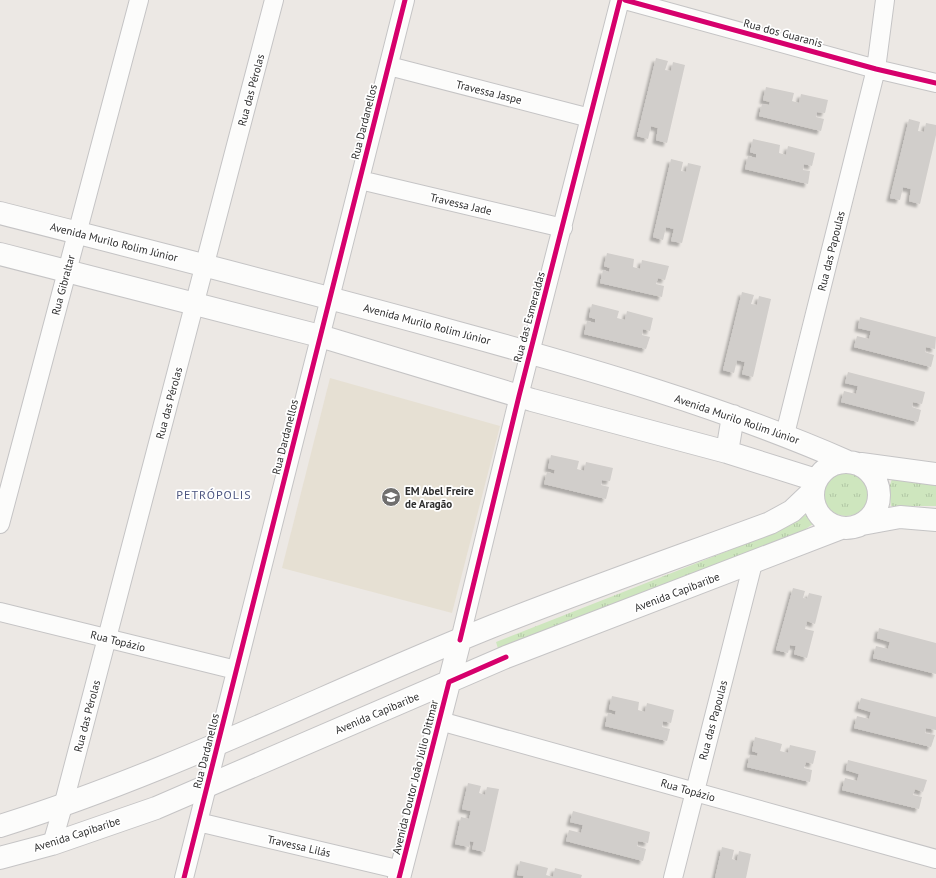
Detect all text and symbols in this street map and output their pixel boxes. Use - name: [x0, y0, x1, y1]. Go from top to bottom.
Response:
- street label: Rua dos Guaranis: [742, 16, 824, 50]
- street label: Rua das Pérolas: [235, 52, 267, 128]
- street label: Travessa Jaspe: [455, 77, 524, 107]
- street label: Rua Dardanellos: [348, 83, 380, 161]
- street label: Travessa Jade: [429, 190, 494, 218]
- street label: Rua das Papoulas: [814, 209, 848, 292]
- street label: Avenida Murilo Rolim Júnior: [49, 219, 180, 265]
- street label: Rua Gibraltar: [48, 253, 78, 317]
- street label: Rua das Esmeraldas: [510, 270, 548, 364]
- street label: Avenida Murilo Rolim Júnior: [362, 300, 492, 348]
- street label: Rua das Pérolas: [153, 365, 185, 441]
- street label: Avenida Murilo Rolim Júnior: [673, 391, 802, 447]
- street label: Rua Dardanellos: [269, 398, 301, 476]
- place label: EM Abel Freire de Aragão: [405, 484, 474, 511]
- school or university icon: EM Abel Freire de Aragão: [380, 486, 402, 508]
- district label: PETRÓPOLIS: [176, 487, 252, 502]
- street label: Avenida Capibaribe: [632, 569, 722, 615]
- street label: Rua Topázio: [89, 627, 147, 655]
- street label: Rua das Pérolas: [71, 678, 103, 754]
- street label: Rua das Papoulas: [696, 678, 730, 761]
- street label: Avenida Capibaribe: [333, 689, 422, 737]
- street label: Avenida Doutor João Júlio Dittmar: [389, 698, 441, 856]
- street label: Rua Dardanellos: [190, 712, 222, 790]
- street label: Rua Topázio: [659, 776, 717, 804]
- street label: Avenida Capibaribe: [32, 813, 122, 855]
- street label: Travessa Lilás: [266, 832, 332, 860]

